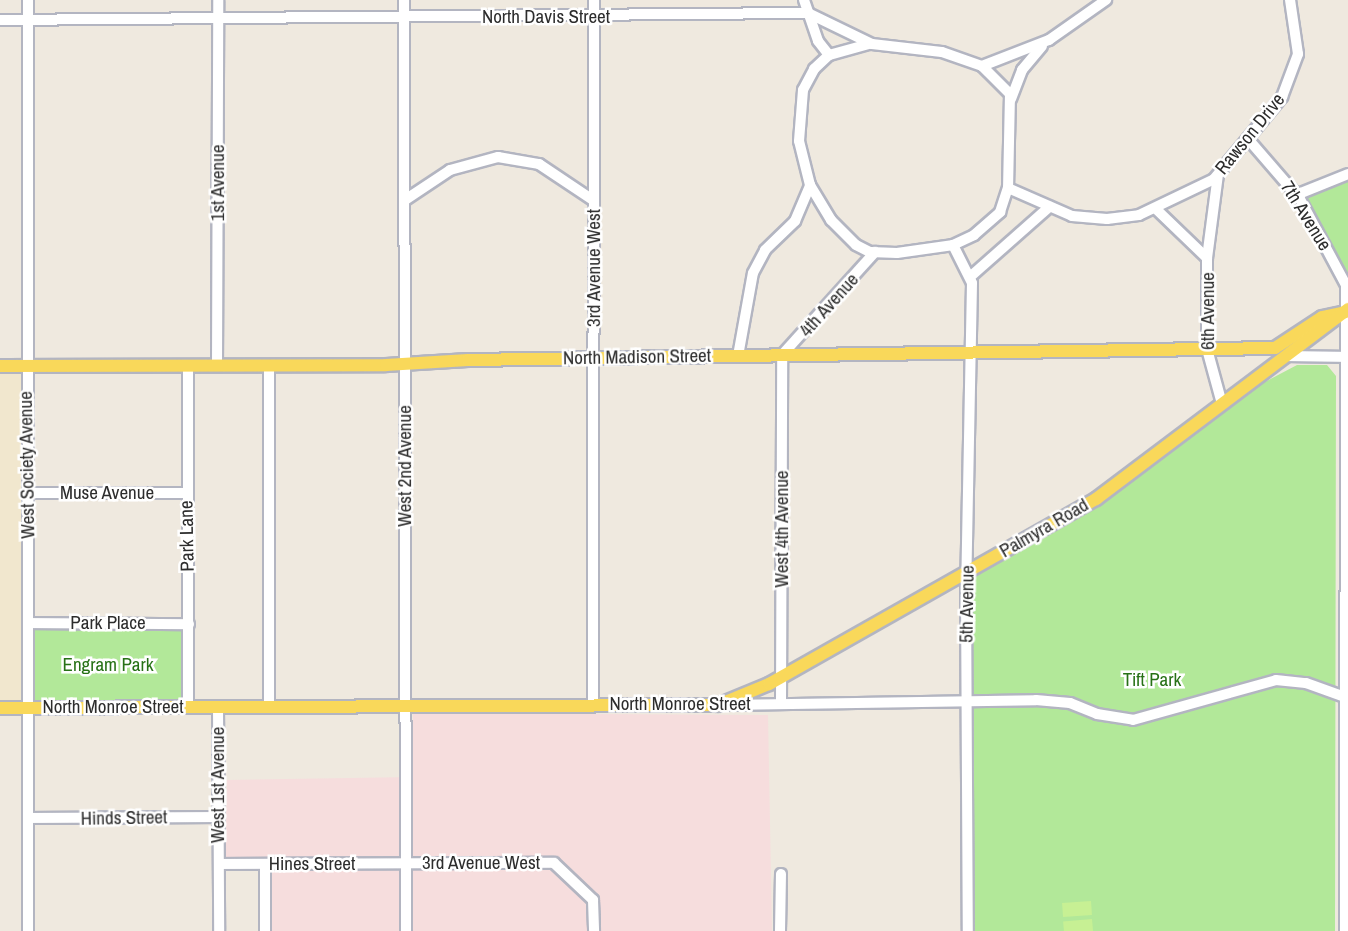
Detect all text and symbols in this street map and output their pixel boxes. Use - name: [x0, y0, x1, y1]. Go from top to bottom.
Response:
- street label: North Davis Street: [482, 6, 610, 28]
- street label: Rawson Drive: [1210, 89, 1290, 179]
- street label: 1st Avenue: [207, 144, 229, 222]
- street label: 7th Avenue: [1276, 177, 1336, 255]
- street label: 3rd Avenue West: [583, 209, 605, 327]
- street label: 4th Avenue: [794, 268, 864, 342]
- street label: 6th Avenue: [1197, 272, 1219, 350]
- street label: North Madison Street: [563, 344, 711, 370]
- street label: West Society Avenue: [14, 391, 40, 539]
- street label: West 2nd Avenue: [394, 405, 416, 527]
- street label: West 4th Avenue: [771, 470, 793, 588]
- street label: Muse Avenue: [60, 482, 154, 504]
- street label: Palmyra Road: [996, 493, 1092, 563]
- street label: Park Lane: [175, 500, 199, 572]
- street label: 5th Avenue: [955, 565, 979, 643]
- street label: Park Place: [70, 612, 146, 634]
- park label: Engram Park: [63, 654, 153, 676]
- park label: Tift Park: [1123, 669, 1181, 691]
- street label: North Monroe Street: [609, 693, 751, 715]
- street label: North Monroe Street: [42, 696, 184, 718]
- street label: West 1st Avenue: [207, 726, 229, 844]
- street label: Hinds Street: [81, 806, 167, 830]
- street label: 3rd Avenue West: [422, 852, 540, 874]
- street label: Hines Street: [269, 853, 355, 875]

